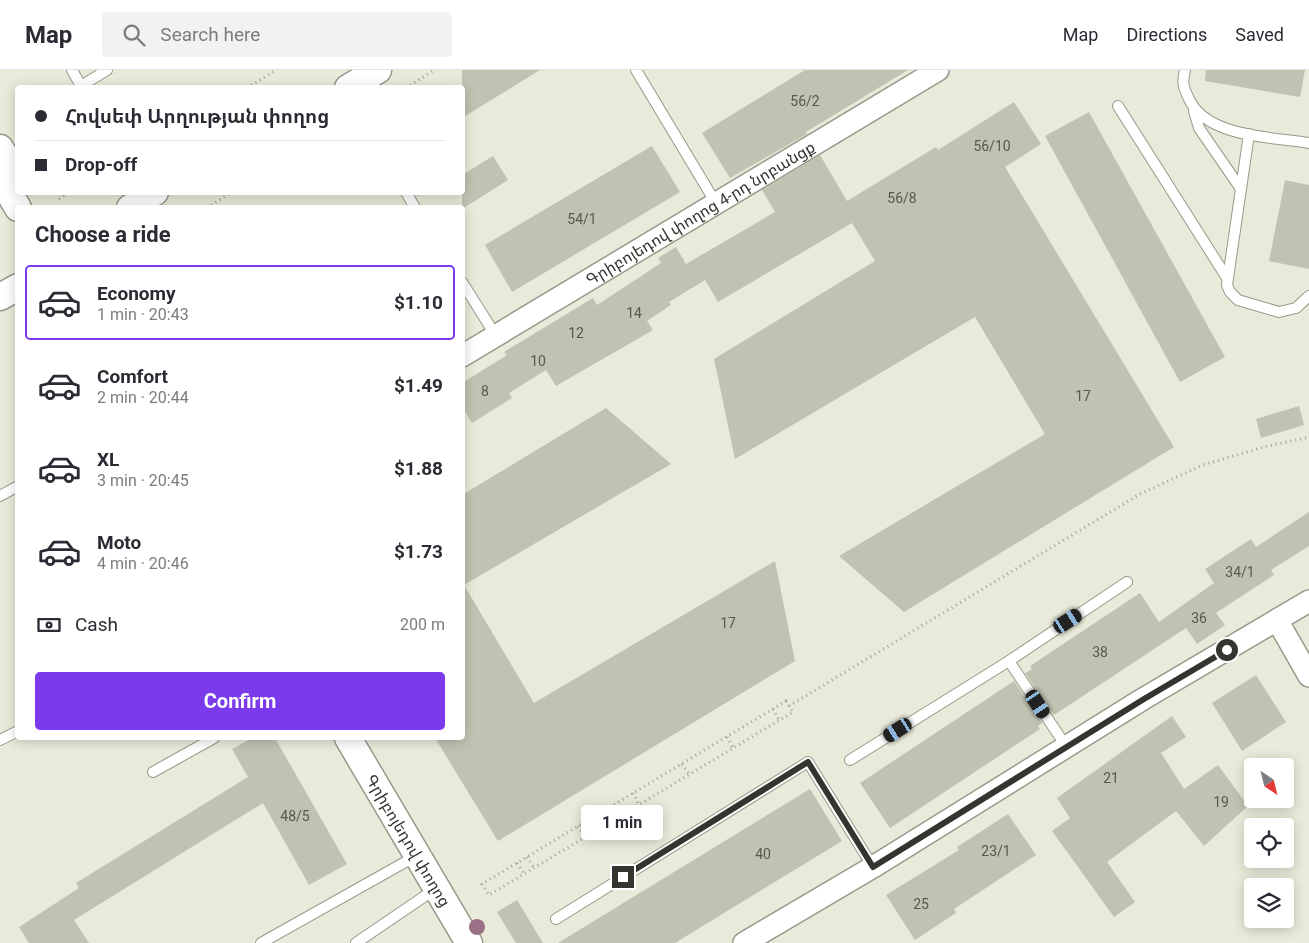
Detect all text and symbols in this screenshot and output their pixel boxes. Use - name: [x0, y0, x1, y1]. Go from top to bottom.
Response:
- search box: [102, 12, 452, 57]
- text: Map: [25, 21, 72, 49]
- icon: search: [120, 21, 148, 49]
- text: Search here: [160, 23, 260, 46]
- text: Map: [1063, 24, 1098, 45]
- text: Directions: [1126, 24, 1207, 45]
- text: Saved: [1235, 24, 1284, 45]
- house number: 56/2: [790, 93, 820, 109]
- text: Հովսեփ Արղության փողոց: [65, 105, 329, 128]
- street label: Գրիբոյեդով փողոց 4-րդ նրբանցք: [582, 137, 818, 289]
- house number: 56/10: [973, 138, 1011, 154]
- text: Drop-off: [65, 153, 137, 176]
- house number: 56/8: [887, 190, 917, 206]
- house number: 54/1: [567, 211, 597, 227]
- text: Choose a ride: [35, 222, 171, 247]
- icon: car: [37, 280, 82, 325]
- text: Economy: [97, 282, 176, 305]
- text: $1.10: [394, 291, 443, 314]
- text: 1 min · 20:43: [97, 305, 189, 324]
- house number: 14: [626, 305, 642, 321]
- house number: 12: [568, 325, 584, 341]
- house number: 10: [530, 353, 546, 369]
- icon: car: [37, 363, 82, 408]
- text: Comfort: [97, 365, 168, 388]
- text: $1.49: [394, 374, 443, 397]
- house number: 8: [481, 383, 489, 399]
- text: 2 min · 20:44: [97, 388, 189, 407]
- house number: 17: [1075, 388, 1091, 404]
- icon: car: [37, 446, 82, 491]
- text: XL: [97, 448, 119, 471]
- text: $1.88: [394, 457, 443, 480]
- text: 3 min · 20:45: [97, 471, 189, 490]
- icon: car: [37, 529, 82, 574]
- text: Moto: [97, 531, 141, 554]
- text: $1.73: [394, 540, 443, 563]
- text: 4 min · 20:46: [97, 554, 189, 573]
- house number: 34/1: [1225, 564, 1255, 580]
- car: [1051, 607, 1084, 635]
- house number: 36: [1191, 610, 1207, 626]
- icon: cash: [35, 611, 63, 639]
- text: Cash: [75, 613, 118, 636]
- text: 200 m: [400, 615, 445, 634]
- house number: 17: [720, 615, 736, 631]
- route start: [1216, 639, 1238, 661]
- house number: 38: [1092, 644, 1108, 660]
- button: Confirm: [35, 672, 445, 730]
- car: [1023, 687, 1052, 721]
- car: [881, 716, 914, 744]
- north arrow: [1244, 758, 1294, 808]
- map controls: [1244, 758, 1294, 928]
- house number: 21: [1103, 770, 1119, 786]
- street label: Գրիբոյեդով փողոց: [362, 771, 455, 910]
- house number: 19: [1213, 794, 1229, 810]
- callout: 1 min: [582, 804, 664, 840]
- house number: 48/5: [280, 808, 310, 824]
- text: 1 min: [602, 813, 642, 832]
- button: locate: [1244, 818, 1294, 868]
- house number: 23/1: [981, 843, 1011, 859]
- house number: 40: [755, 846, 771, 862]
- route end: [612, 866, 634, 888]
- button: layers: [1244, 878, 1294, 928]
- house number: 25: [913, 896, 929, 912]

